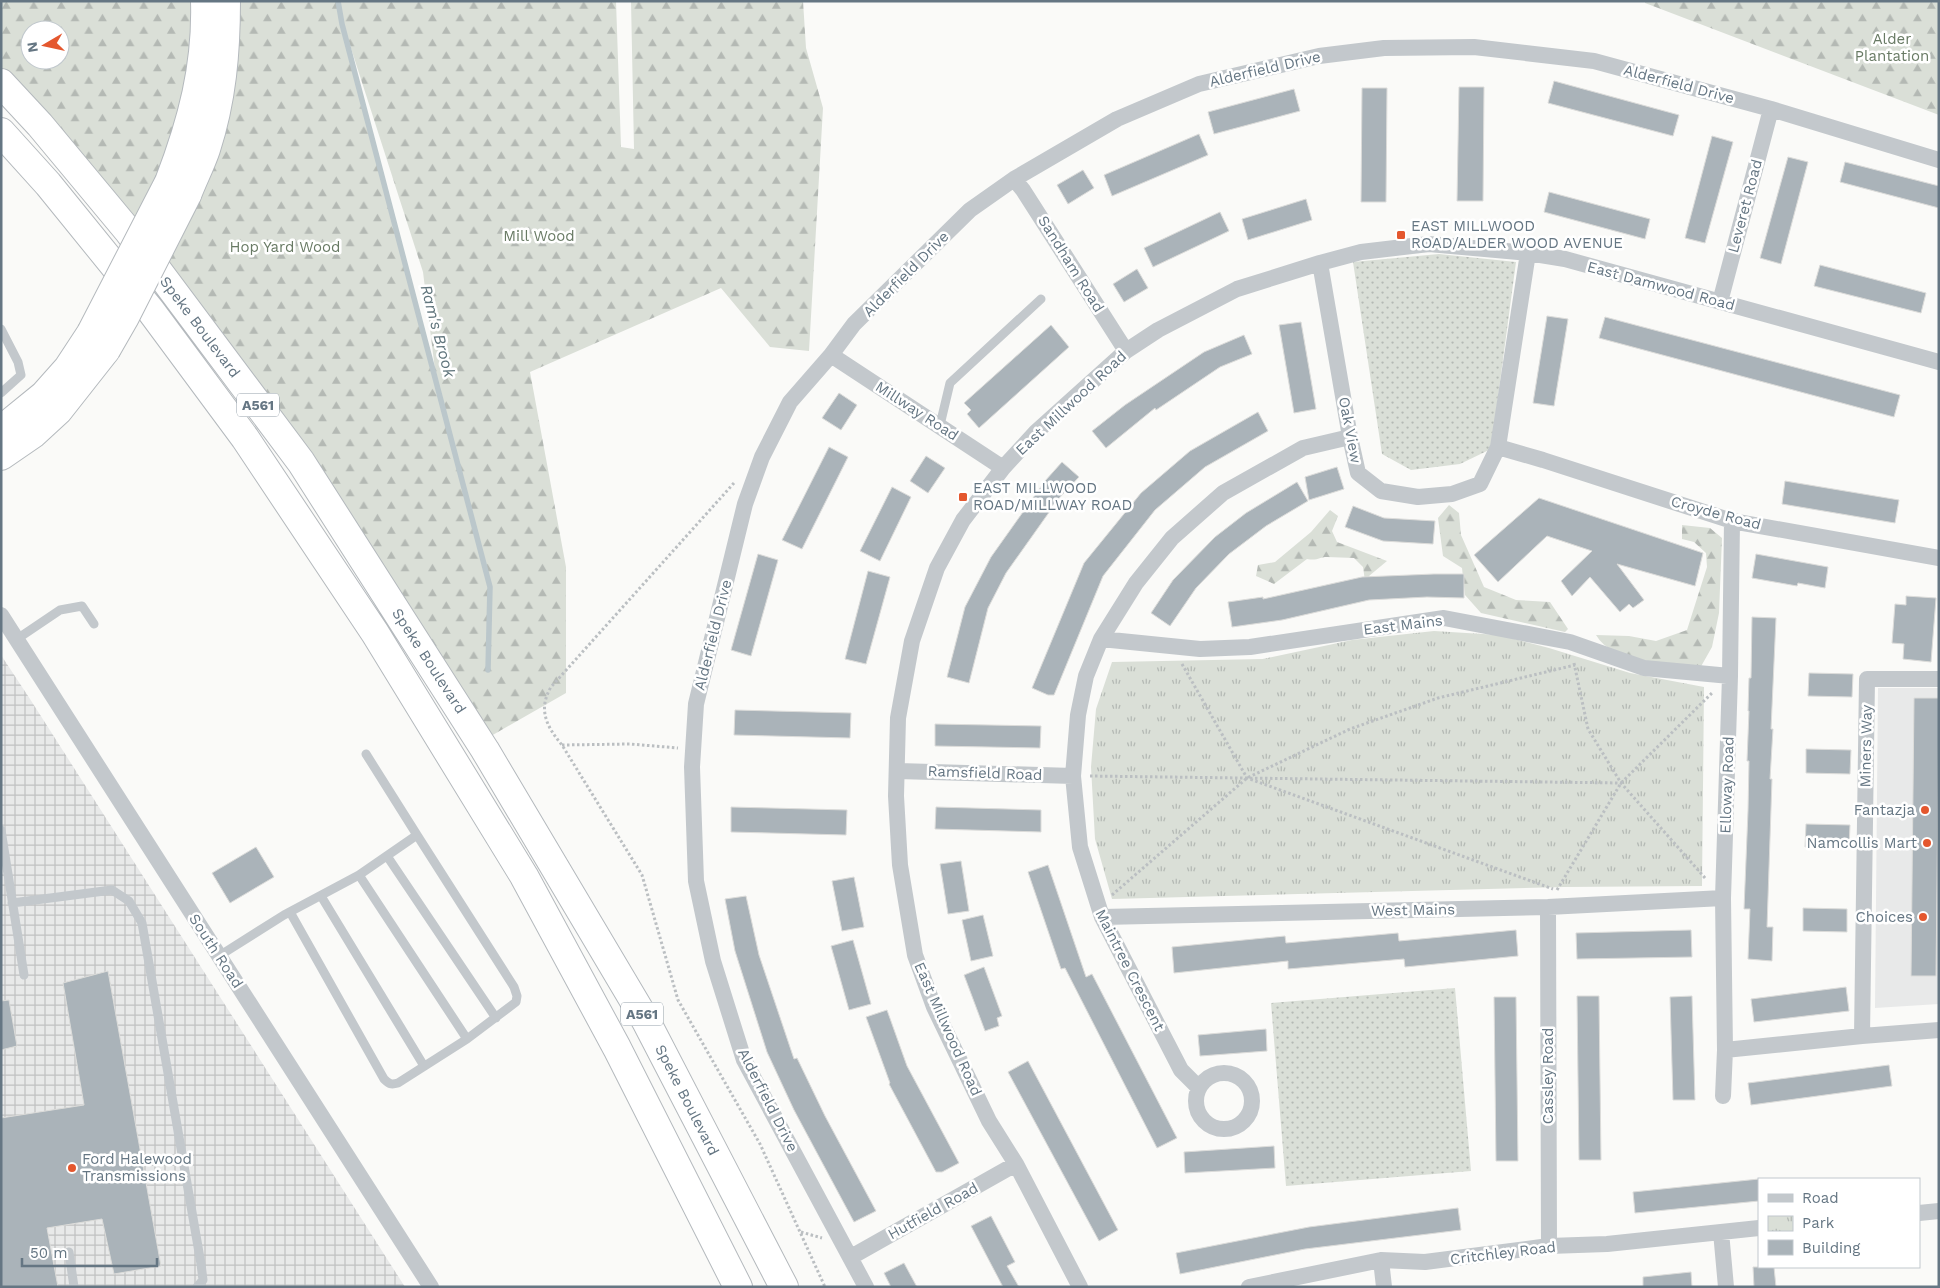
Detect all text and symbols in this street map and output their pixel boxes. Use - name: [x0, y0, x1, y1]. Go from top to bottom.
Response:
- north arrow: [20, 20, 70, 70]
- park label: Alder Plantation: [1855, 30, 1929, 65]
- text: N: [23, 41, 41, 53]
- street label: Alderfield Drive: [1208, 47, 1322, 91]
- street label: Alderfield Drive: [1622, 61, 1736, 107]
- street label: Leveret Road: [1724, 157, 1766, 255]
- street label: Sandham Road: [1034, 212, 1108, 316]
- place label: EAST MILLWOOD ROAD/ALDER WOOD AVENUE: [1411, 217, 1623, 252]
- park label: Mill Wood: [503, 227, 575, 245]
- street label: Alderfield Drive: [859, 227, 953, 321]
- marker: EAST MILLWOOD ROAD/ALDER WOOD AVENUE: [1395, 229, 1407, 241]
- park label: Hop Yard Wood: [230, 238, 340, 256]
- street label: East Damwood Road: [1585, 258, 1737, 314]
- street label: Speke Boulevard: [156, 273, 244, 381]
- water label: Ram's Brook: [417, 283, 460, 381]
- street label: East Millwood Road: [1012, 347, 1130, 459]
- street label: Millway Road: [872, 378, 962, 444]
- road number: A561: [237, 394, 279, 416]
- street label: Oak View: [1335, 395, 1365, 465]
- place label: EAST MILLWOOD ROAD/MILLWAY ROAD: [973, 479, 1132, 514]
- marker: EAST MILLWOOD ROAD/MILLWAY ROAD: [957, 491, 969, 503]
- street label: Croyde Road: [1669, 492, 1763, 534]
- street label: Alderfield Drive: [691, 578, 735, 692]
- street label: Speke Boulevard: [388, 605, 470, 717]
- street label: East Mains: [1362, 611, 1444, 639]
- street label: Miners Way: [1856, 704, 1876, 788]
- street label: Elloway Road: [1716, 736, 1738, 834]
- street label: Ramsfield Road: [927, 762, 1043, 784]
- place label: Fantazja: [1854, 801, 1916, 819]
- marker: Fantazja: [1919, 804, 1931, 816]
- place label: Namcollis Mart: [1807, 834, 1918, 852]
- marker: Namcollis Mart: [1921, 837, 1933, 849]
- street label: West Mains: [1371, 900, 1455, 920]
- street label: Maintree Crescent: [1092, 906, 1169, 1035]
- place label: Choices: [1855, 908, 1913, 926]
- street label: South Road: [185, 910, 247, 992]
- marker: Choices: [1917, 911, 1929, 923]
- street label: East Millwood Road: [910, 959, 986, 1099]
- road number: A561: [621, 1002, 663, 1026]
- street label: Cassley Road: [1539, 1028, 1557, 1124]
- street label: Speke Boulevard: [651, 1042, 723, 1158]
- street label: Alderfield Drive: [734, 1045, 802, 1155]
- place label: Ford Halewood Transmissions: [82, 1150, 192, 1185]
- marker: Ford Halewood Transmissions: [66, 1162, 78, 1174]
- legend: [1758, 1178, 1920, 1268]
- street label: Hutfield Road: [885, 1179, 981, 1243]
- text: Road: [1802, 1189, 1839, 1207]
- text: Park: [1802, 1214, 1835, 1232]
- scale bar: [22, 1236, 158, 1268]
- street label: Critchley Road: [1449, 1238, 1557, 1268]
- text: Building: [1802, 1239, 1860, 1257]
- text: 50 m: [30, 1244, 67, 1262]

